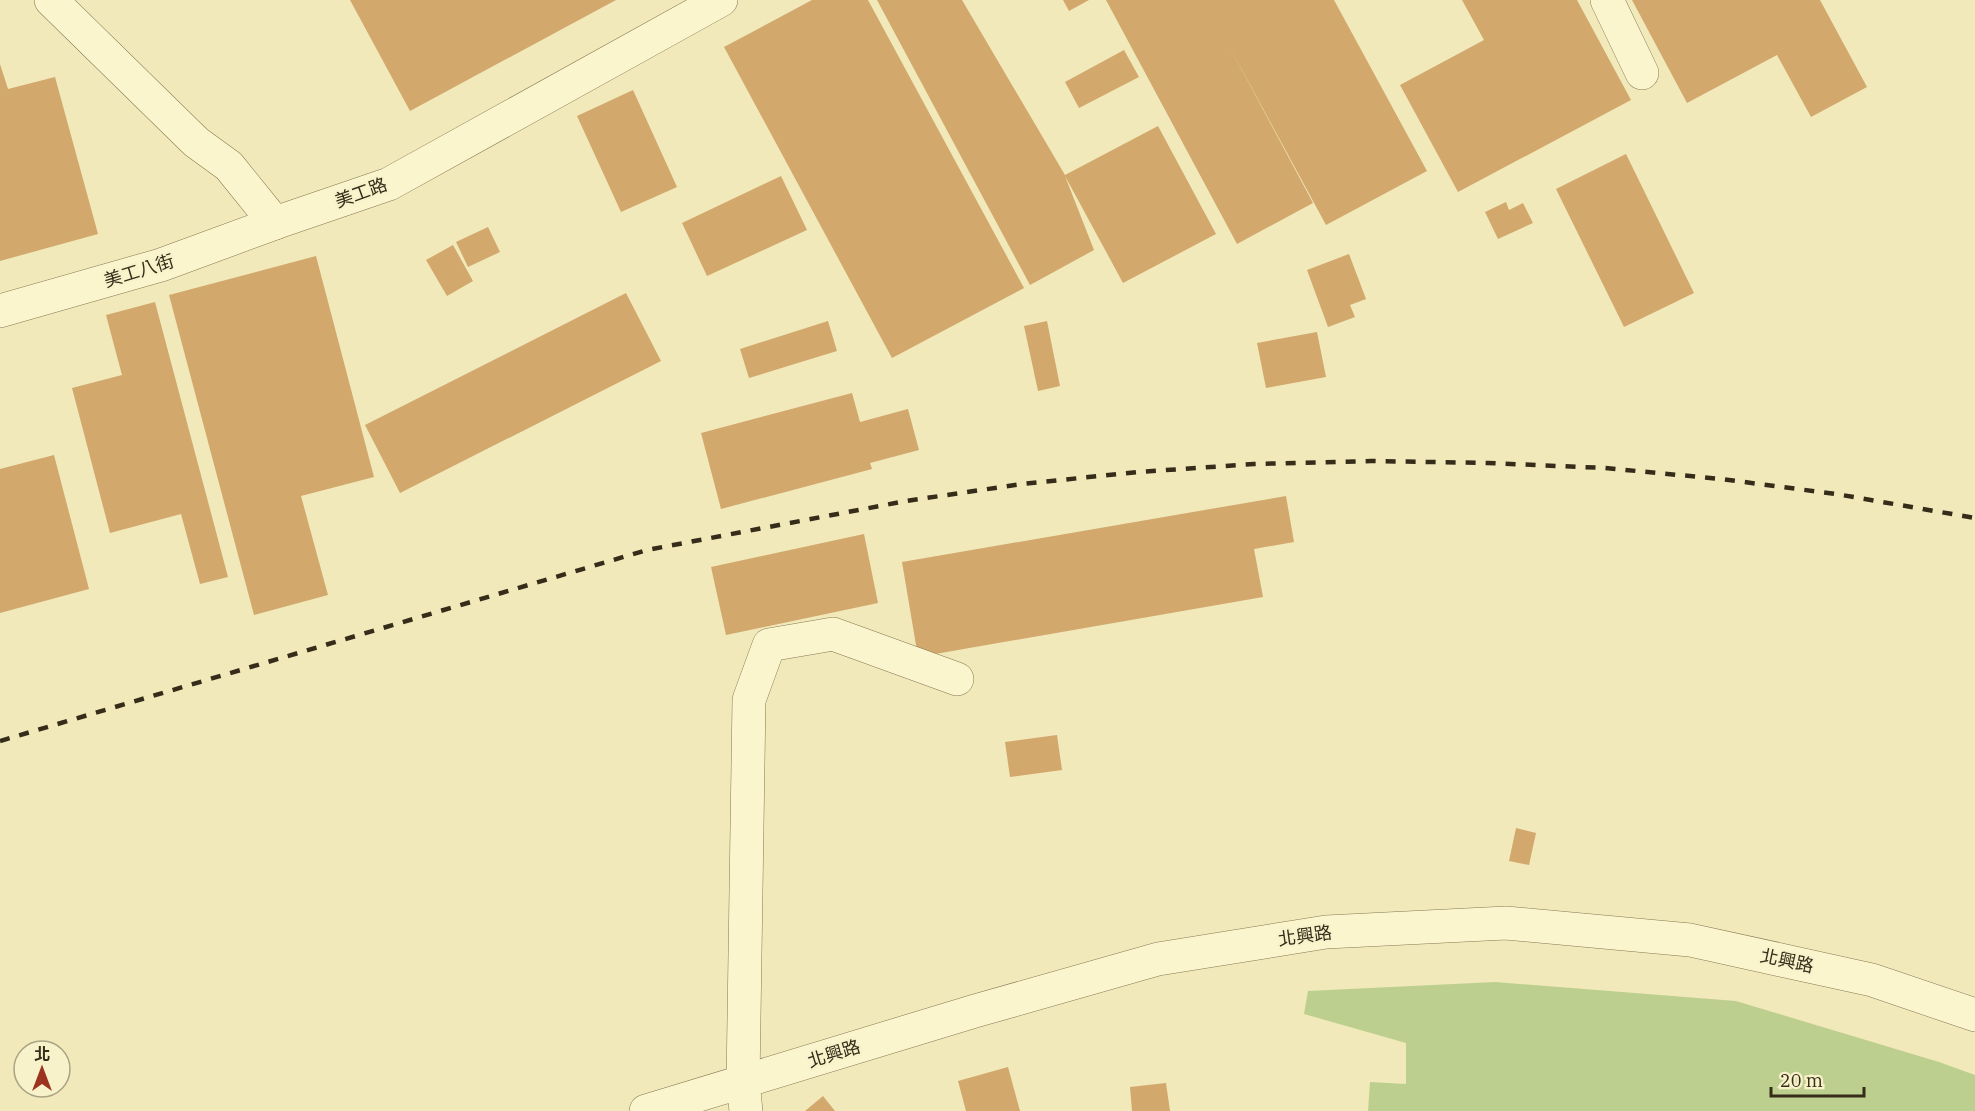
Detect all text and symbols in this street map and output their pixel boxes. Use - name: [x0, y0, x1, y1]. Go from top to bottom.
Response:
- street label: 美工路: [332, 172, 390, 213]
- street label: 美工八街: [101, 249, 177, 292]
- street label: 北興路: [1277, 920, 1333, 951]
- street label: 北興路: [1758, 944, 1816, 977]
- street label: 北興路: [805, 1035, 863, 1072]
- north arrow: [12, 1039, 72, 1099]
- text: 北: [34, 1044, 50, 1064]
- scale bar: [1771, 1060, 1864, 1098]
- text: 20 m: [1780, 1069, 1823, 1092]

